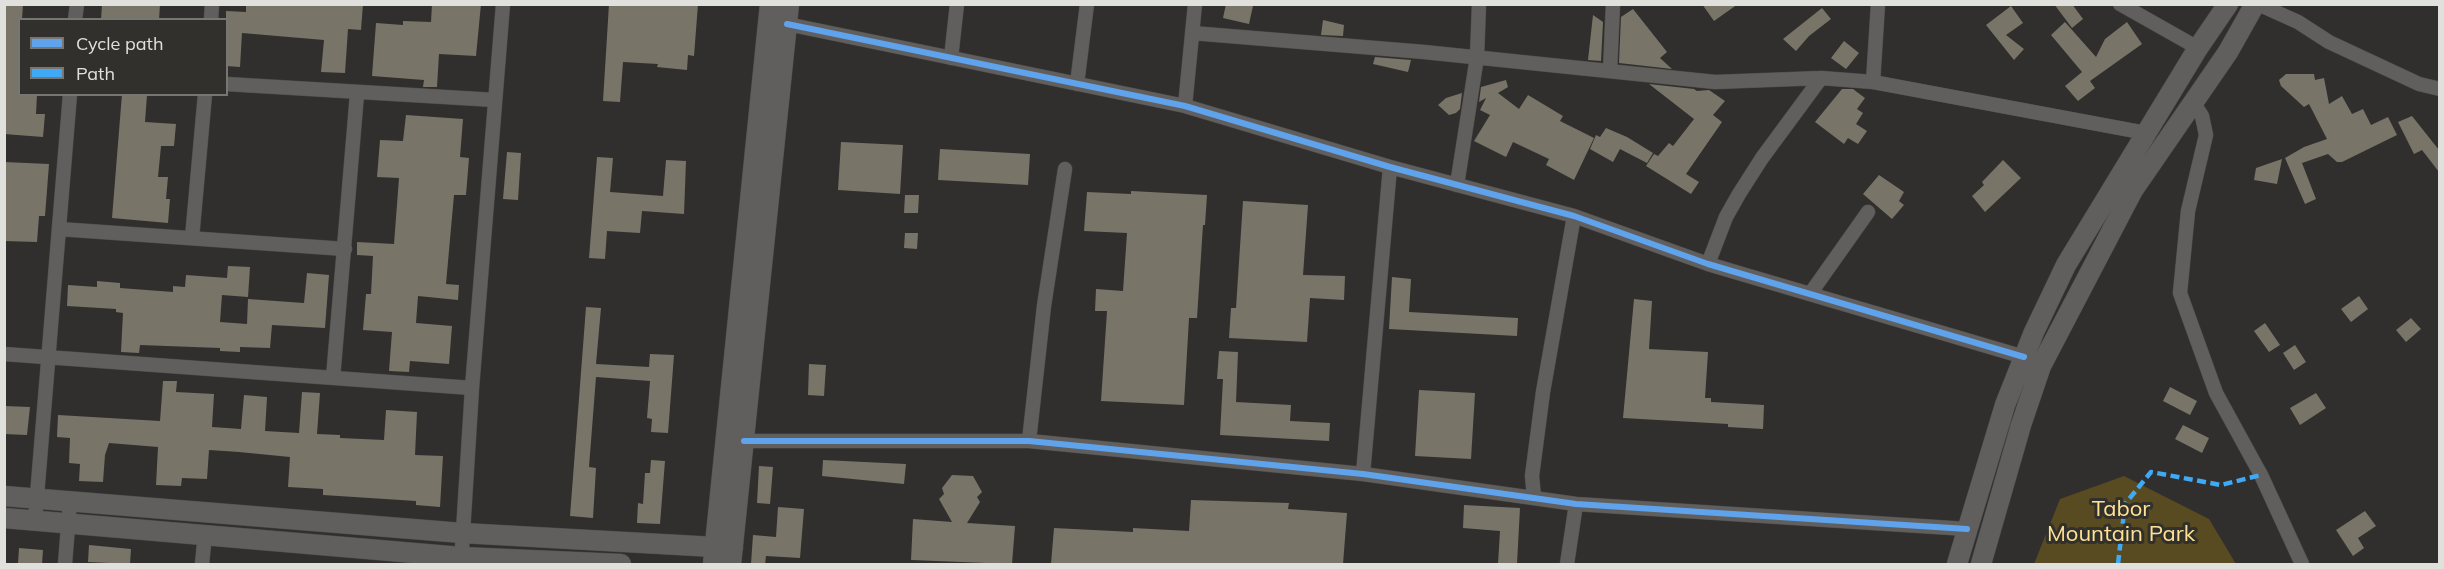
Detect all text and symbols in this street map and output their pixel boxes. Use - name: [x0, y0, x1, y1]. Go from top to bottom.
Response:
- legend: [18, 18, 228, 96]
- text: Cycle path: [76, 32, 163, 55]
- text: Path: [76, 62, 115, 85]
- park label: Tabor Mountain Park: [2047, 496, 2195, 548]

